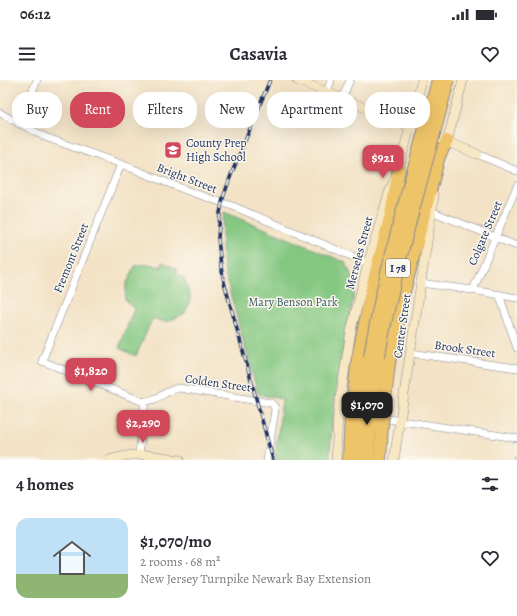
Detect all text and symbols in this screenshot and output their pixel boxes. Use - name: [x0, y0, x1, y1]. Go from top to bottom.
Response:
- text: 06:12: [20, 4, 51, 24]
- text: Casavia: [230, 42, 287, 66]
- icon: menu: [16, 43, 38, 65]
- icon: heart: [479, 43, 501, 65]
- chip: Buy: [12, 92, 62, 128]
- chip: Rent: [70, 92, 125, 128]
- chip: Filters: [133, 92, 197, 128]
- chip: New: [205, 92, 259, 128]
- chip: Apartment: [267, 92, 357, 128]
- chip: House: [365, 92, 430, 128]
- place label: County Prep High School: [186, 135, 247, 165]
- school or university icon: County Prep High School: [163, 140, 183, 160]
- pin: $921: [359, 145, 407, 179]
- text: $921: [371, 149, 395, 166]
- street label: Bright Street: [155, 159, 219, 197]
- street label: Colgate Street: [464, 198, 506, 268]
- street label: Merseles Street: [342, 215, 376, 291]
- street label: Fremont Street: [50, 221, 92, 295]
- road number: I 78: [386, 259, 410, 277]
- street label: Center Street: [390, 293, 414, 359]
- park label: Mary Benson Park: [248, 294, 338, 310]
- street label: Brook Street: [434, 337, 497, 361]
- pin: $1,820: [58, 358, 124, 392]
- text: $1,820: [74, 362, 108, 379]
- street label: Colden Street: [184, 370, 252, 396]
- pin: $1,070: [334, 392, 400, 426]
- text: $1,070: [351, 396, 383, 413]
- pin: $2,290: [110, 410, 176, 444]
- text: $2,290: [126, 414, 160, 431]
- text: 4 homes: [16, 473, 74, 496]
- icon: filters: [479, 473, 501, 495]
- text: $1,070/mo: [140, 530, 212, 553]
- icon: home: [48, 534, 96, 582]
- icon: heart: [479, 547, 501, 569]
- text: 2 rooms · 68 m²: [140, 553, 220, 570]
- text: New Jersey Turnpike Newark Bay Extension: [140, 570, 371, 587]

